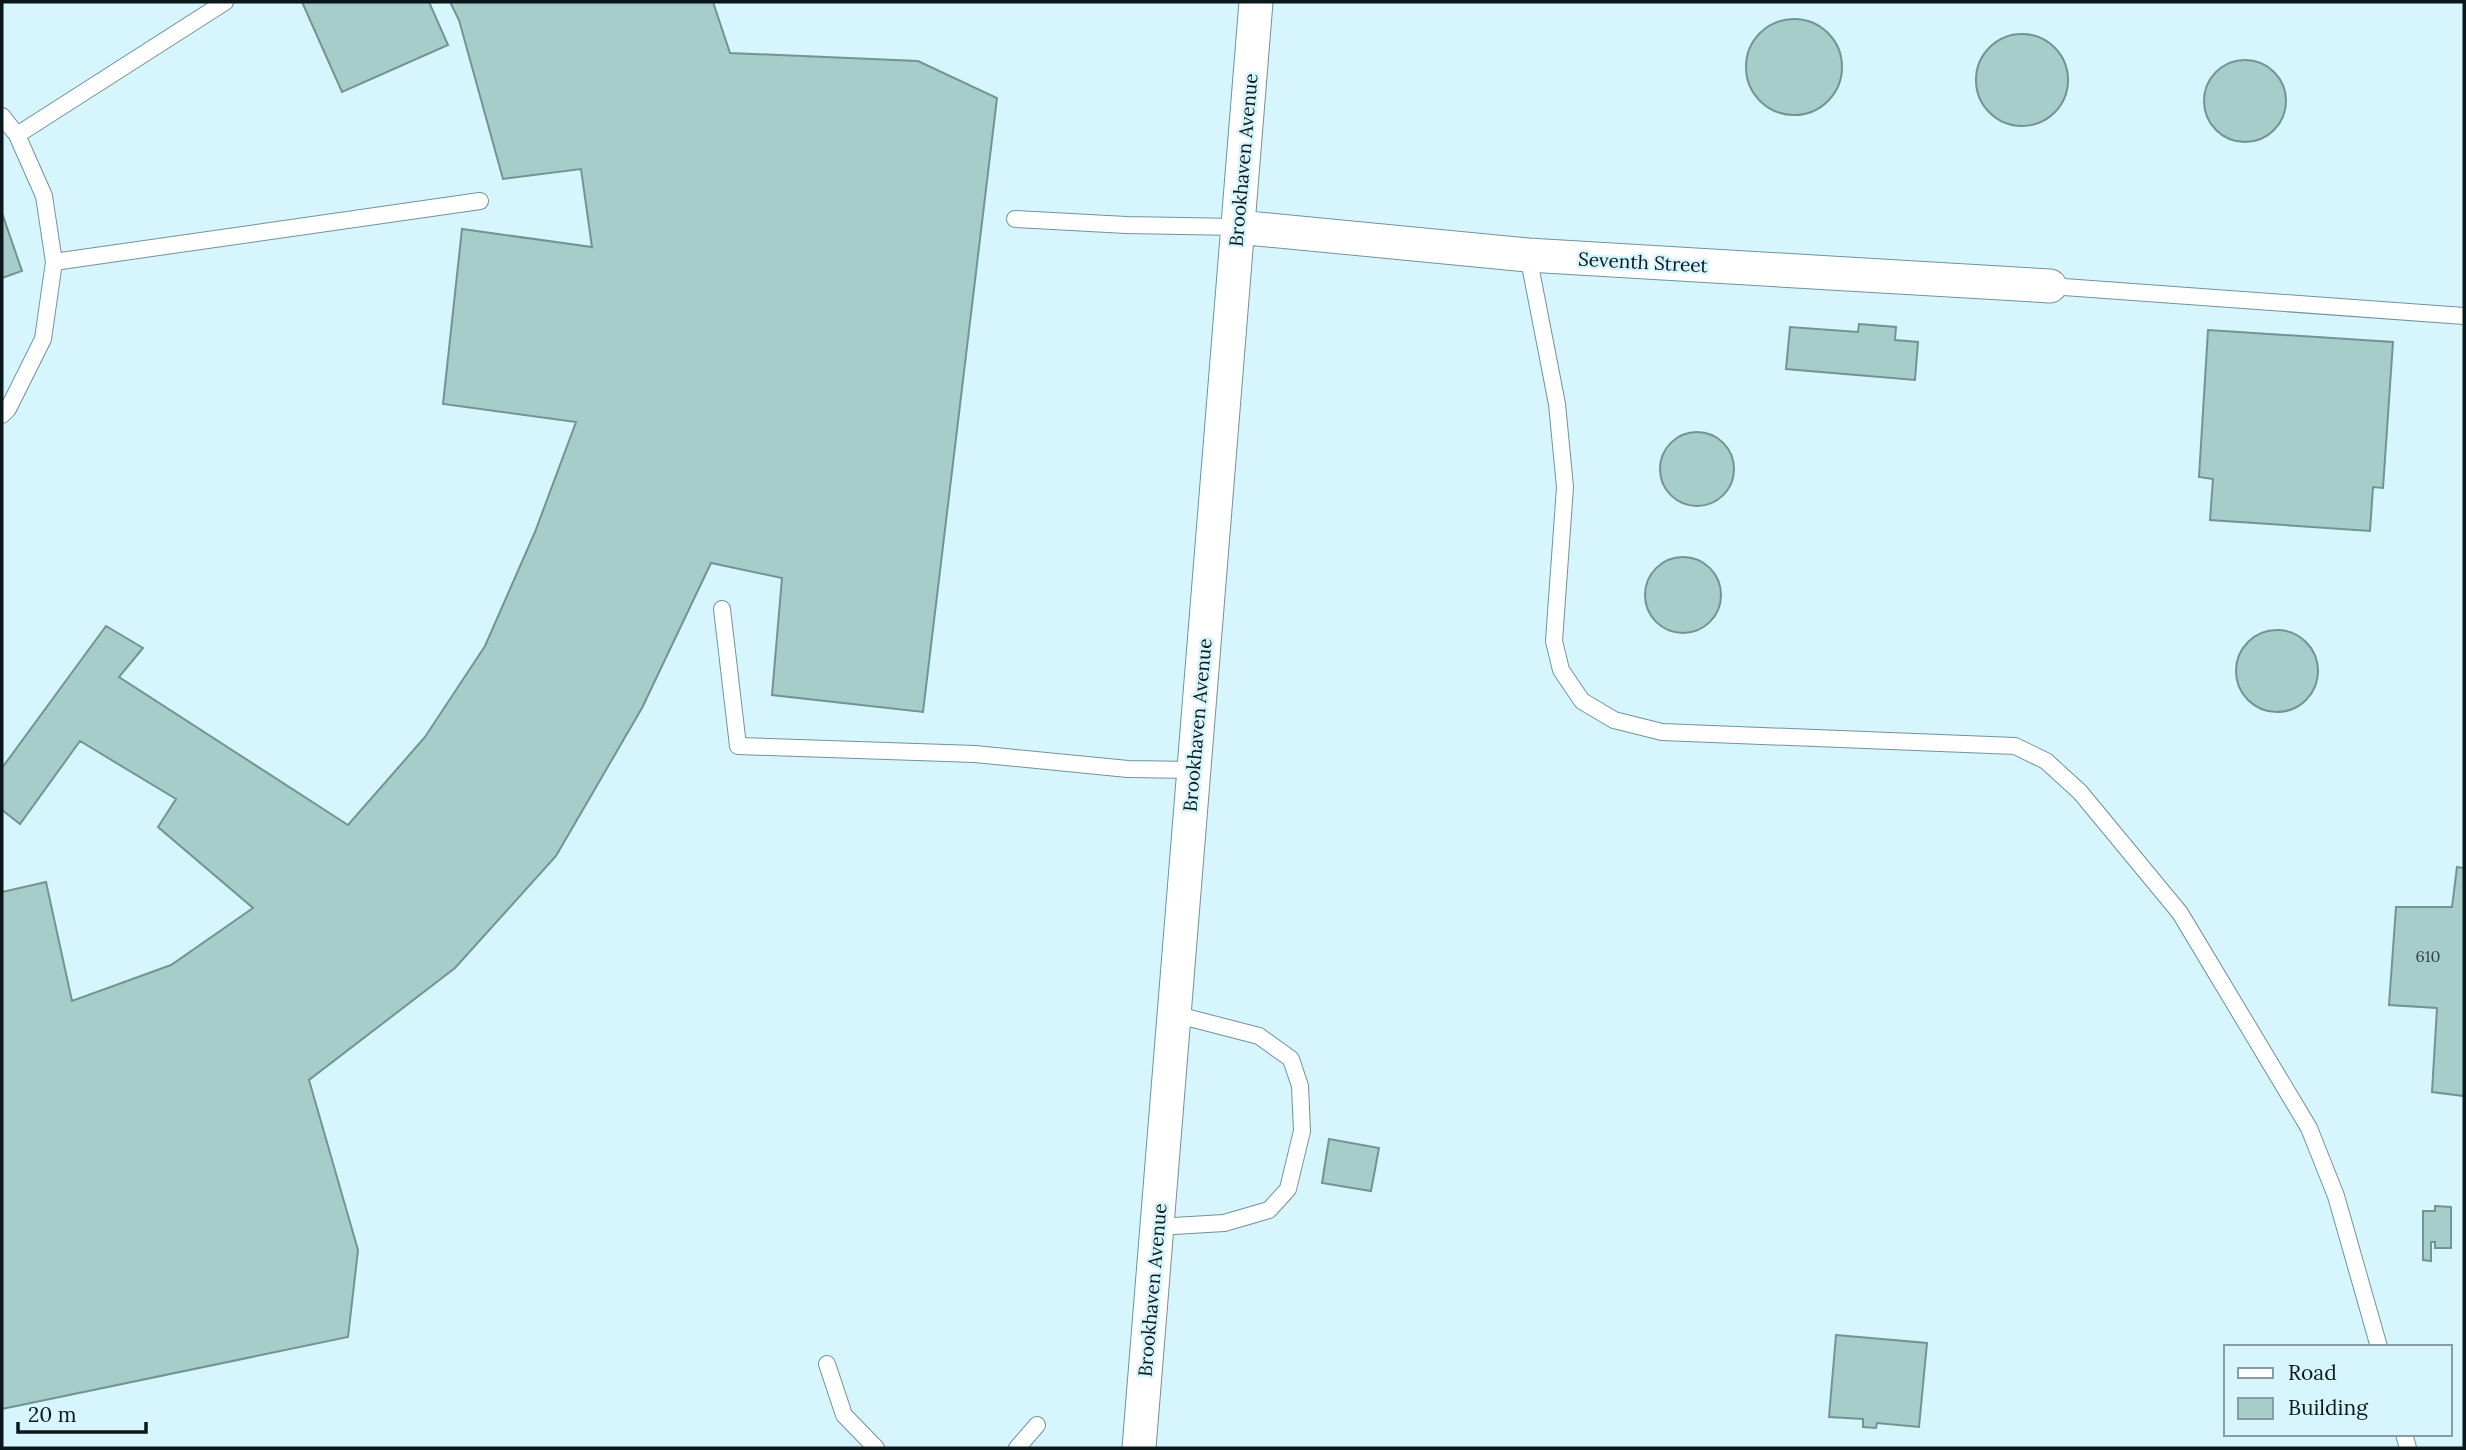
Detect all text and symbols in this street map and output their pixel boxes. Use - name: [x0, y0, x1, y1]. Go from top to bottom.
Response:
- street label: Brookhaven Avenue: [1223, 72, 1263, 248]
- street label: Seventh Street: [1578, 247, 1709, 277]
- street label: Brookhaven Avenue: [1177, 637, 1217, 813]
- house number: 610: [2415, 946, 2441, 966]
- street label: Brookhaven Avenue: [1132, 1202, 1172, 1378]
- legend: [2224, 1345, 2452, 1436]
- text: Road: [2288, 1359, 2337, 1386]
- scale bar: [18, 1390, 145, 1434]
- text: Building: [2288, 1394, 2368, 1421]
- text: 20 m: [28, 1401, 77, 1428]

